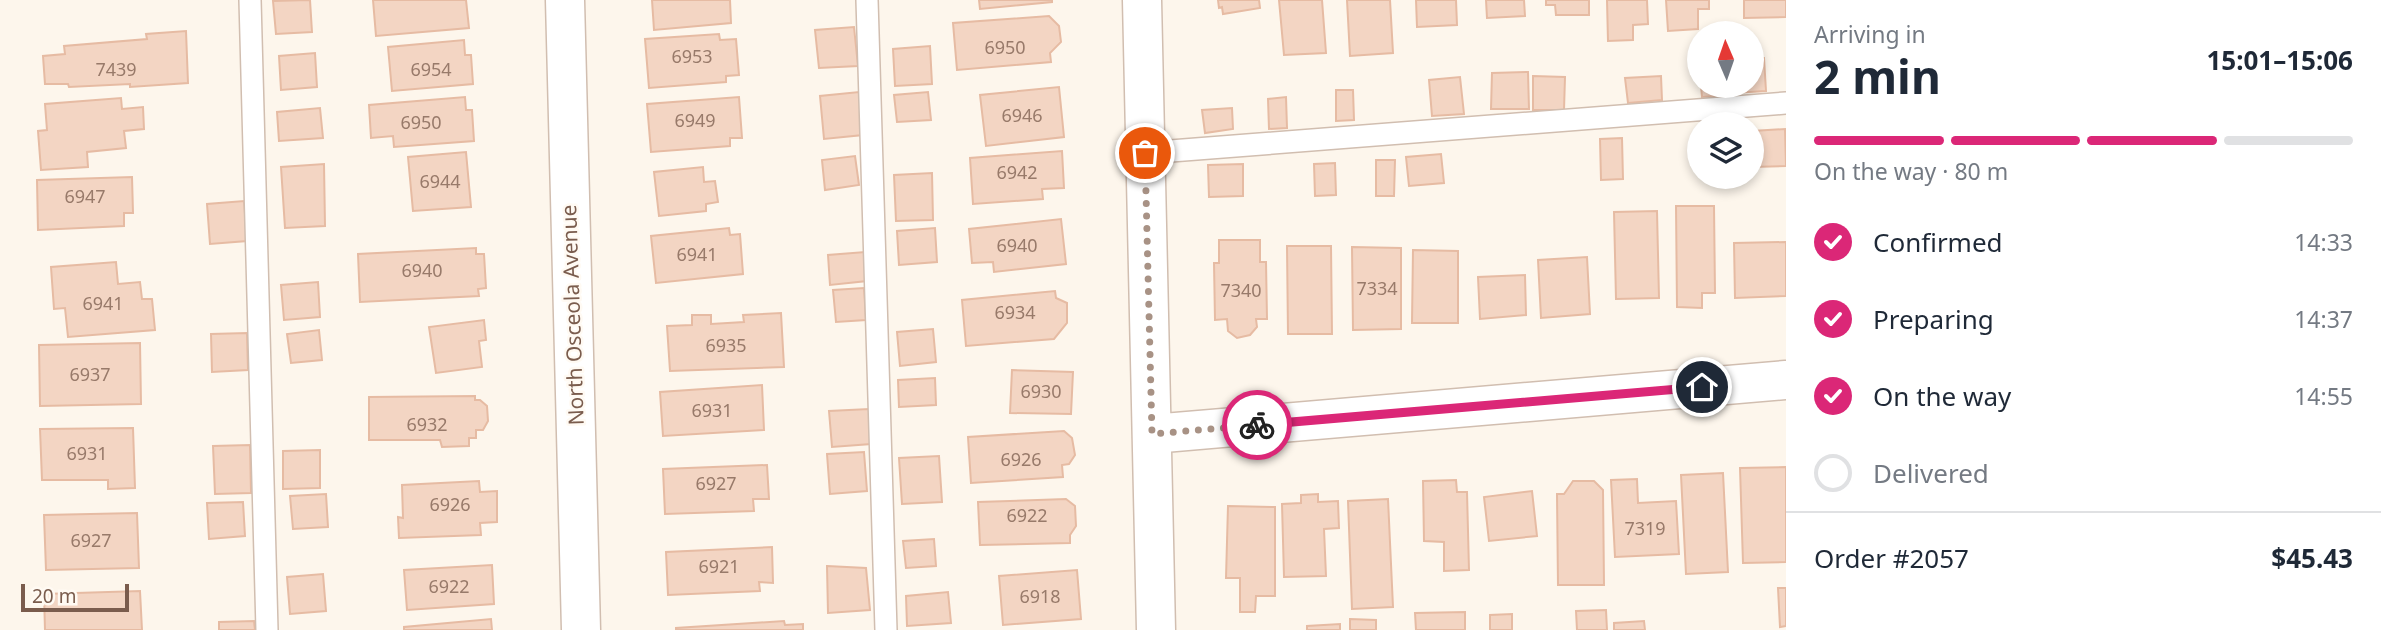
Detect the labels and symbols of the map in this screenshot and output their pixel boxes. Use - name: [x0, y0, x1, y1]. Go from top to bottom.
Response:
- north arrow: [1687, 21, 1764, 98]
- house number: 6950: [984, 35, 1026, 59]
- house number: 6953: [671, 44, 713, 68]
- house number: 7439: [95, 57, 137, 81]
- house number: 6954: [410, 57, 452, 81]
- house number: 6946: [1001, 103, 1043, 127]
- house number: 6949: [674, 108, 716, 132]
- house number: 6950: [400, 110, 442, 134]
- pin: [1115, 123, 1175, 183]
- house number: 6942: [996, 160, 1038, 184]
- house number: 6944: [419, 169, 461, 193]
- house number: 6947: [64, 184, 106, 208]
- street label: North Osceola Avenue: [554, 204, 590, 426]
- house number: 6940: [996, 233, 1038, 257]
- house number: 6941: [676, 242, 718, 266]
- house number: 6940: [401, 258, 443, 282]
- house number: 7334: [1356, 276, 1398, 300]
- house number: 7340: [1220, 278, 1262, 302]
- house number: 6941: [82, 291, 124, 315]
- house number: 6934: [994, 300, 1036, 324]
- house number: 6935: [705, 333, 747, 357]
- pin: [1672, 357, 1732, 417]
- house number: 6937: [69, 362, 111, 386]
- house number: 6930: [1020, 379, 1062, 403]
- courier: [1222, 390, 1292, 460]
- house number: 6931: [691, 398, 733, 422]
- house number: 6932: [406, 412, 448, 436]
- house number: 6931: [66, 441, 108, 465]
- house number: 6926: [1000, 447, 1042, 471]
- house number: 6927: [695, 471, 737, 495]
- house number: 6926: [429, 492, 471, 516]
- house number: 6922: [1006, 503, 1048, 527]
- house number: 7319: [1624, 516, 1666, 540]
- house number: 6927: [70, 528, 112, 552]
- house number: 6921: [698, 554, 740, 578]
- house number: 6922: [428, 574, 470, 598]
- scale bar: [21, 581, 130, 613]
- house number: 6918: [1019, 584, 1061, 608]

